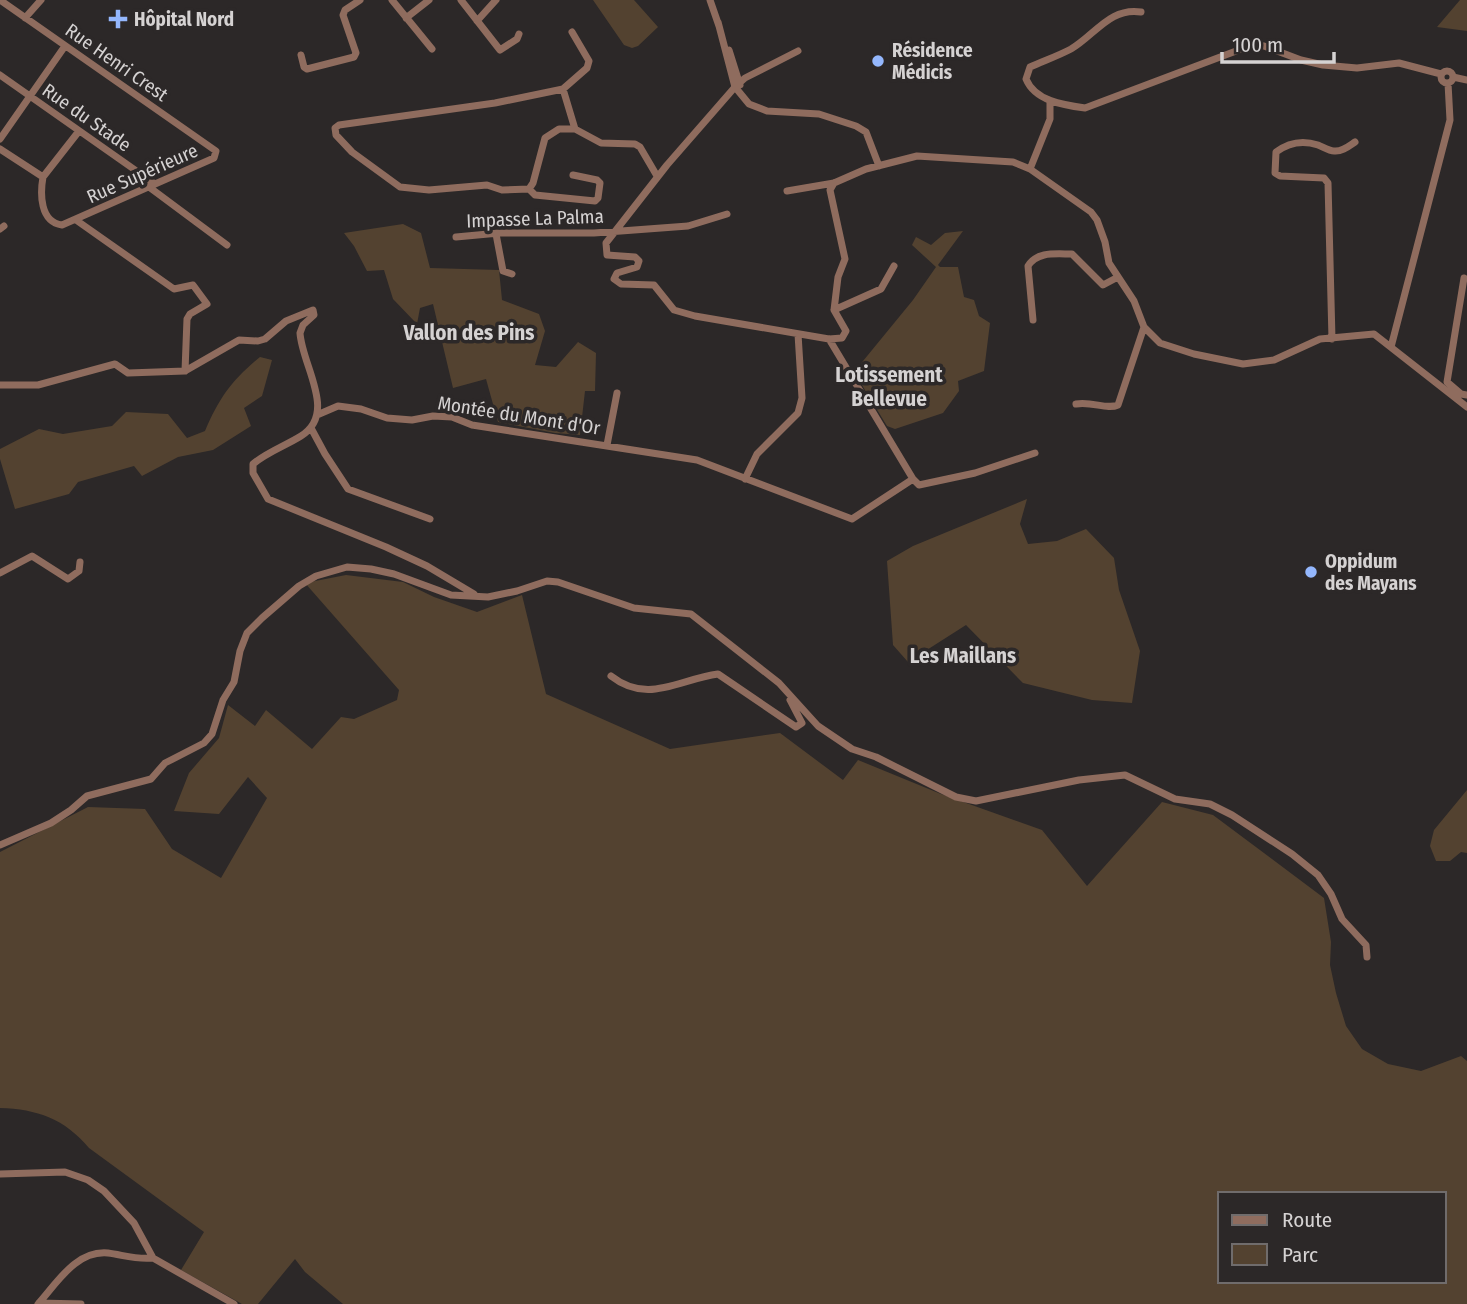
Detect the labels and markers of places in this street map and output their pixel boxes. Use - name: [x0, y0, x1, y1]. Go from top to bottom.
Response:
- place label: Hôpital Nord: [134, 8, 234, 31]
- marker: Hôpital Nord: [108, 9, 128, 29]
- place label: Résidence Médicis: [892, 39, 973, 84]
- marker: Résidence Médicis: [870, 53, 886, 69]
- place label: Oppidum des Mayans: [1325, 550, 1417, 595]
- marker: Oppidum des Mayans: [1303, 564, 1319, 580]

